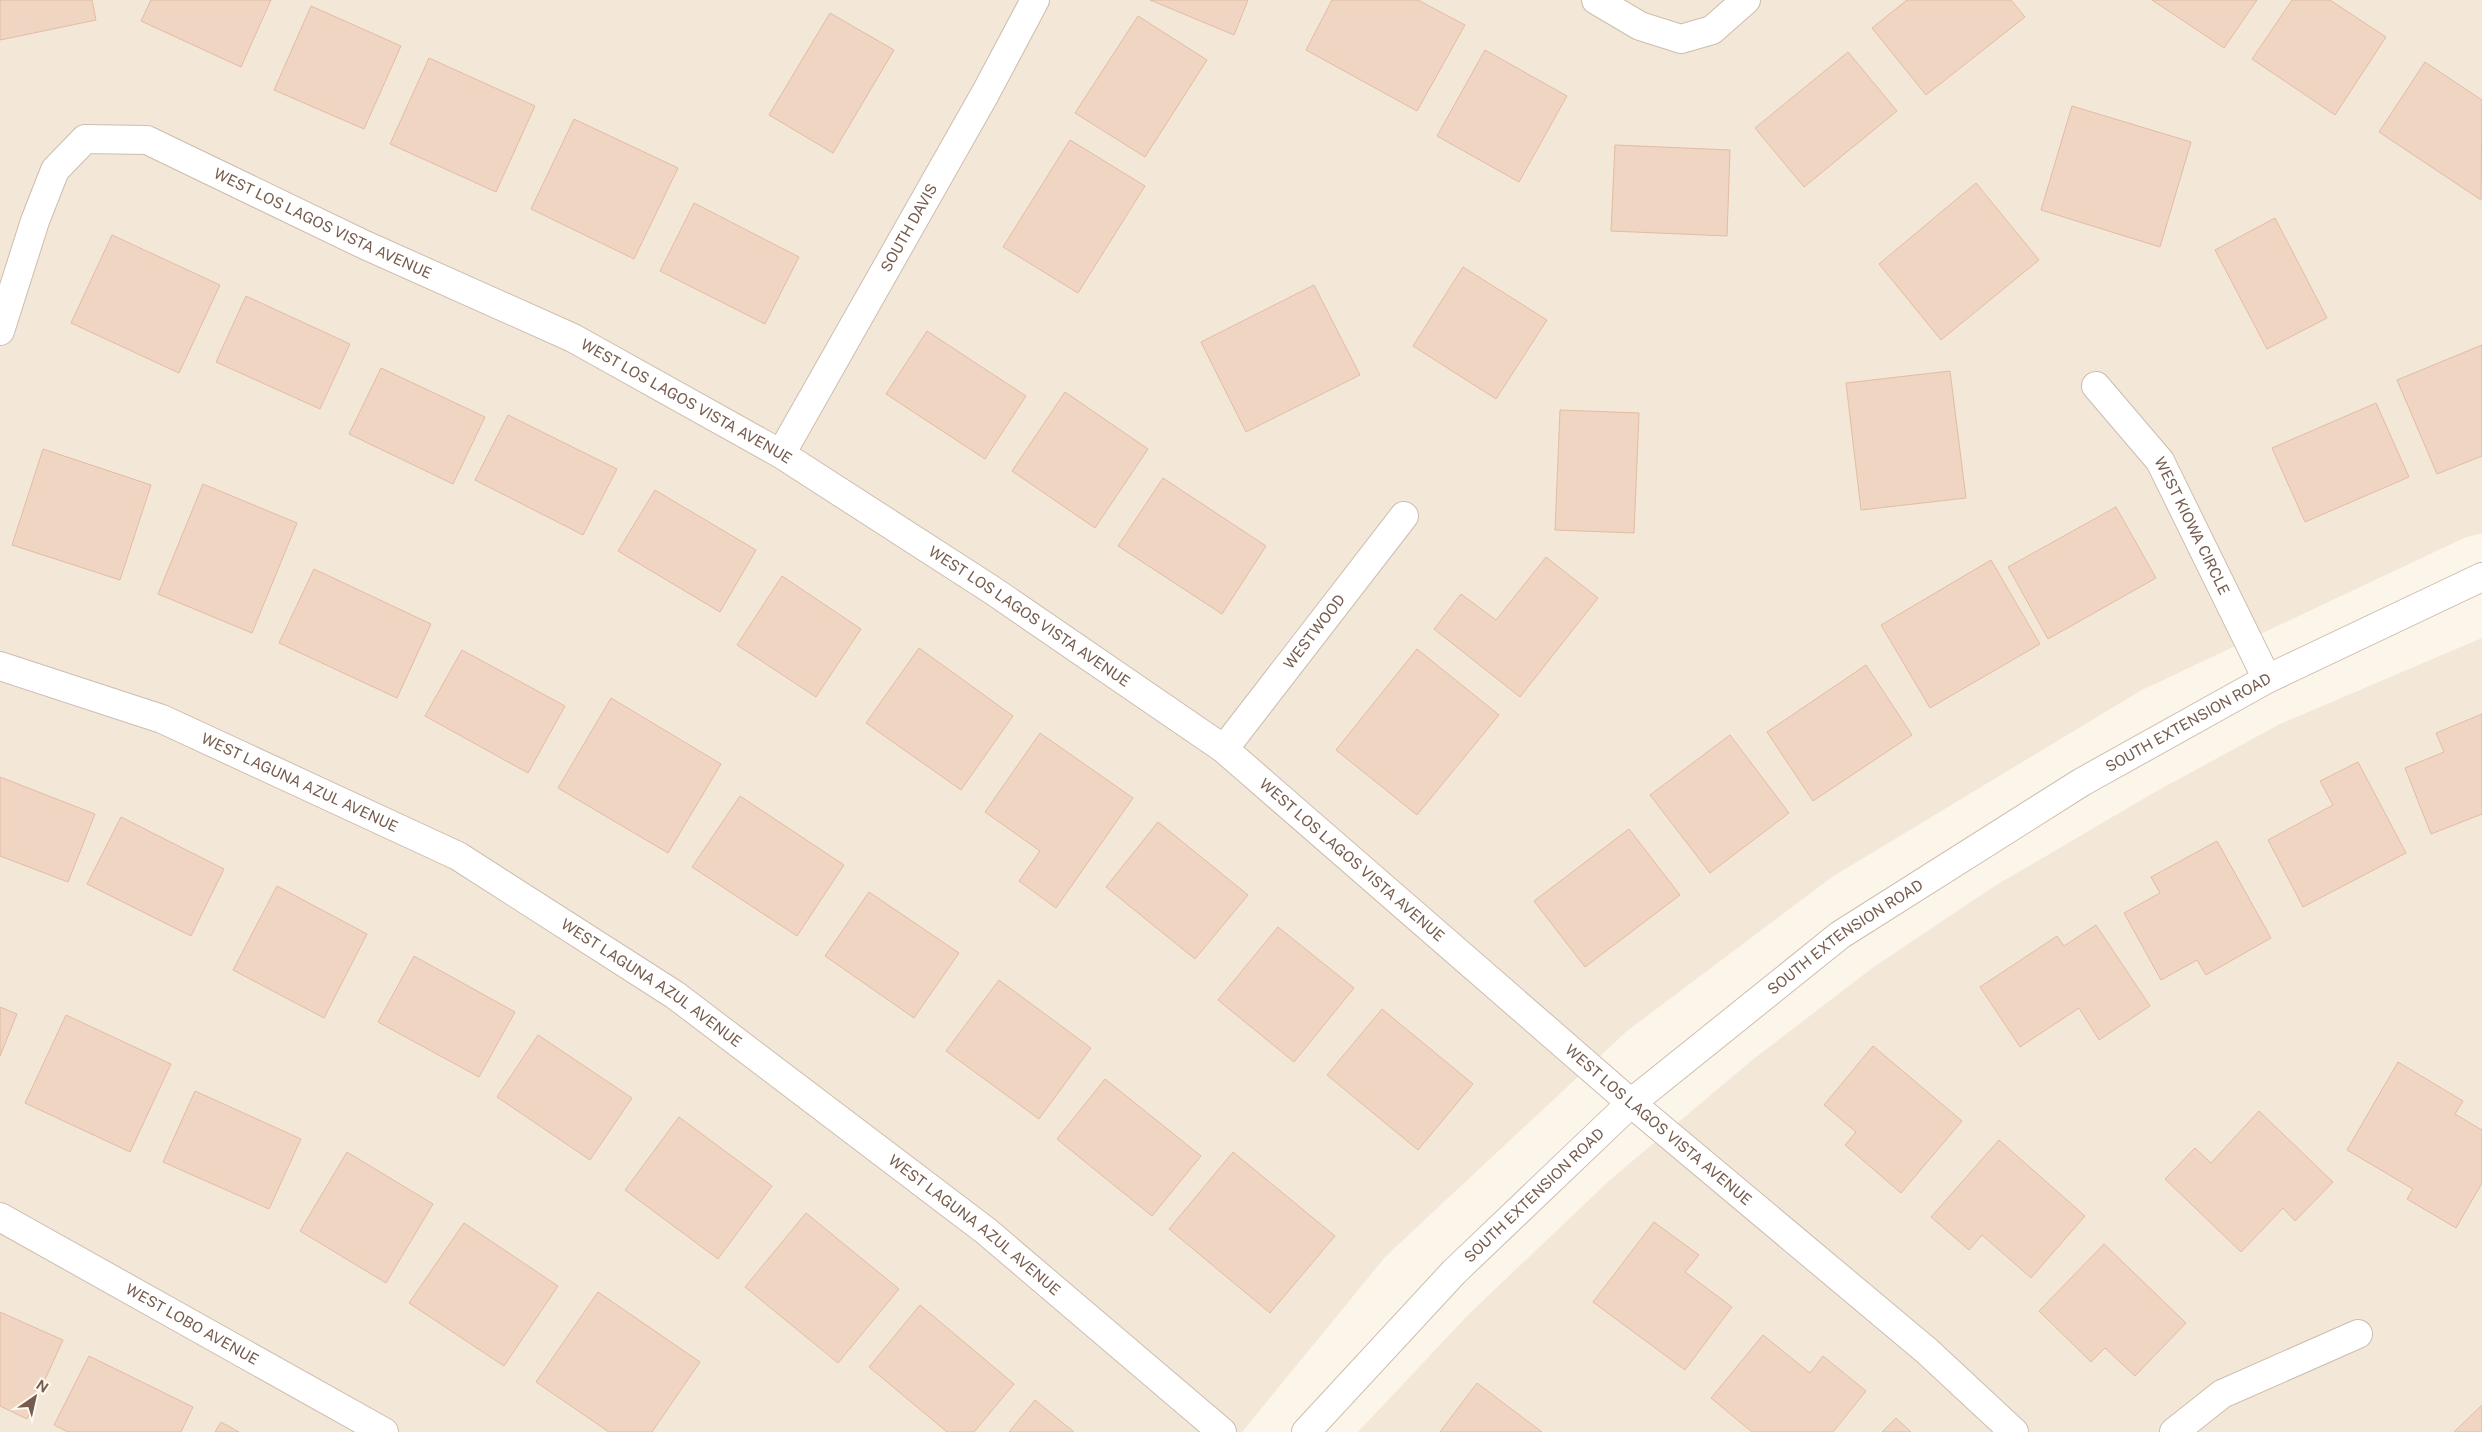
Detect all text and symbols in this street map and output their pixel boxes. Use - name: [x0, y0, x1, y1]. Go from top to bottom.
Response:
- street label: WEST LOS LAGOS VISTA AVENUE: [211, 164, 435, 282]
- street label: SOUTH DAVIS: [877, 180, 940, 275]
- street label: WEST LOS LAGOS VISTA AVENUE: [578, 335, 795, 467]
- street label: WEST KIOWA CIRCLE: [2151, 454, 2233, 597]
- street label: WEST LOS LAGOS VISTA AVENUE: [926, 542, 1133, 690]
- street label: WESTWOOD: [1280, 591, 1348, 672]
- street label: SOUTH EXTENSION ROAD: [2103, 669, 2274, 775]
- street label: WEST LAGUNA AZUL AVENUE: [199, 729, 401, 835]
- street label: WEST LOS LAGOS VISTA AVENUE: [1256, 775, 1448, 945]
- street label: SOUTH EXTENSION ROAD: [1764, 876, 1926, 998]
- street label: WEST LAGUNA AZUL AVENUE: [558, 915, 745, 1050]
- street label: WEST LOS LAGOS VISTA AVENUE: [1562, 1041, 1755, 1208]
- street label: SOUTH EXTENSION ROAD: [1461, 1124, 1607, 1266]
- street label: WEST LAGUNA AZUL AVENUE: [885, 1151, 1064, 1298]
- street label: WEST LOBO AVENUE: [123, 1280, 262, 1368]
- north arrow: [10, 1372, 60, 1422]
- text: N: [33, 1377, 51, 1396]

